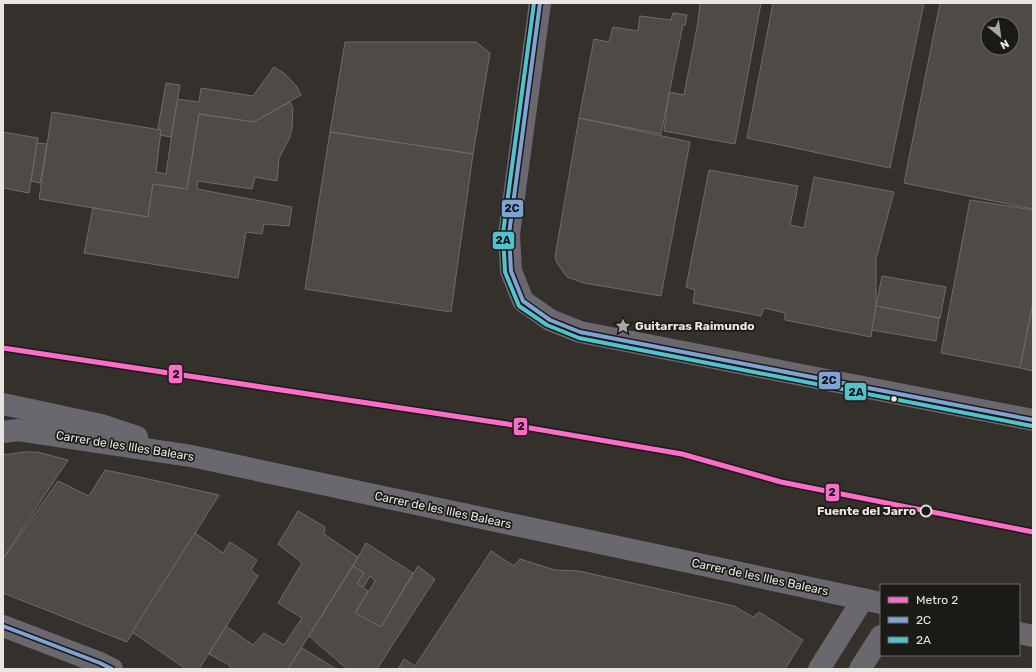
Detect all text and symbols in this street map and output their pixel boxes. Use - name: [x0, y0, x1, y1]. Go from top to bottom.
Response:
- north arrow: [980, 16, 1020, 56]
- text: N: [998, 37, 1011, 52]
- line badge: 2C: [501, 199, 524, 218]
- text: 2C: [505, 202, 520, 215]
- line badge: 2A: [492, 231, 515, 250]
- text: 2A: [495, 234, 511, 247]
- place icon: Guitarras Raimundo: [614, 317, 632, 335]
- place label: Guitarras Raimundo: [635, 319, 755, 333]
- line badge: 2: [168, 364, 183, 384]
- text: 2: [172, 368, 180, 381]
- line badge: 2C: [818, 371, 841, 390]
- text: 2C: [822, 374, 837, 387]
- line badge: 2A: [844, 382, 867, 401]
- text: 2A: [848, 386, 864, 399]
- unlabelled marker: [889, 394, 899, 404]
- line badge: 2: [513, 417, 528, 436]
- text: 2: [517, 420, 525, 433]
- street label: Carrer de les Illes Balears: [55, 428, 195, 464]
- line badge: 2: [825, 483, 840, 502]
- text: 2: [828, 486, 836, 499]
- street label: Carrer de les Illes Balears: [373, 489, 513, 531]
- place label: Fuente del Jarro: [817, 504, 916, 518]
- marker: Fuente del Jarro: [919, 504, 933, 518]
- street label: Carrer de les Illes Balears: [690, 556, 830, 598]
- legend: [880, 584, 1020, 656]
- text: Metro 2: [916, 593, 958, 607]
- text: 2C: [916, 613, 931, 627]
- text: 2A: [916, 633, 931, 647]

